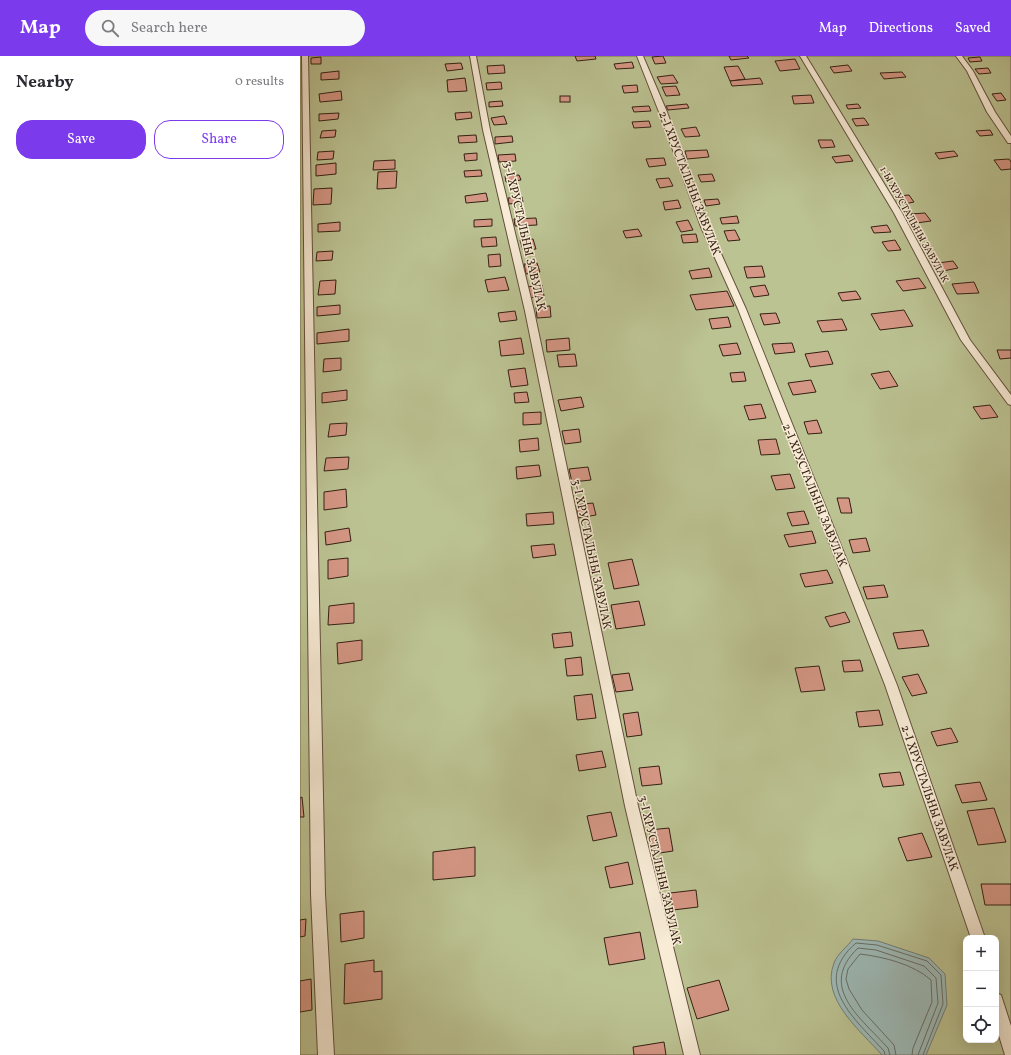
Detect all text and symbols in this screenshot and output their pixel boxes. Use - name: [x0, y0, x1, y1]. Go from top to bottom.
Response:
- search box: [85, 10, 365, 46]
- text: Map: [20, 15, 61, 41]
- icon: search: [99, 17, 121, 39]
- text: Search here: [131, 18, 208, 39]
- text: Map: [819, 19, 847, 38]
- text: Directions: [869, 19, 933, 38]
- text: Saved: [955, 19, 991, 38]
- text: Nearby: [16, 71, 74, 94]
- text: 0 results: [235, 73, 284, 91]
- street label: 2-І ХРУСТАЛЬНЫ ЗАВУЛАК: [654, 109, 724, 258]
- button: Save: [16, 120, 146, 159]
- button: Share: [154, 120, 284, 159]
- street label: 3-І ХРУСТАЛЬНЫ ЗАВУЛАК: [499, 160, 549, 313]
- street label: 1-Ы ХРУСТАЛЬНЫ ЗАВУЛАК: [876, 164, 952, 285]
- street label: 2-І ХРУСТАЛЬНЫ ЗАВУЛАК: [778, 421, 850, 569]
- street label: 3-І ХРУСТАЛЬНЫ ЗАВУЛАК: [567, 478, 615, 631]
- street label: 2-І ХРУСТАЛЬНЫ ЗАВУЛАК: [897, 723, 962, 873]
- street label: 3-І ХРУСТАЛЬНЫ ЗАВУЛАК: [634, 794, 684, 947]
- map controls: [963, 935, 999, 1043]
- button: +: [963, 935, 999, 971]
- button: −: [963, 971, 999, 1007]
- button: locate: [963, 1007, 999, 1043]

